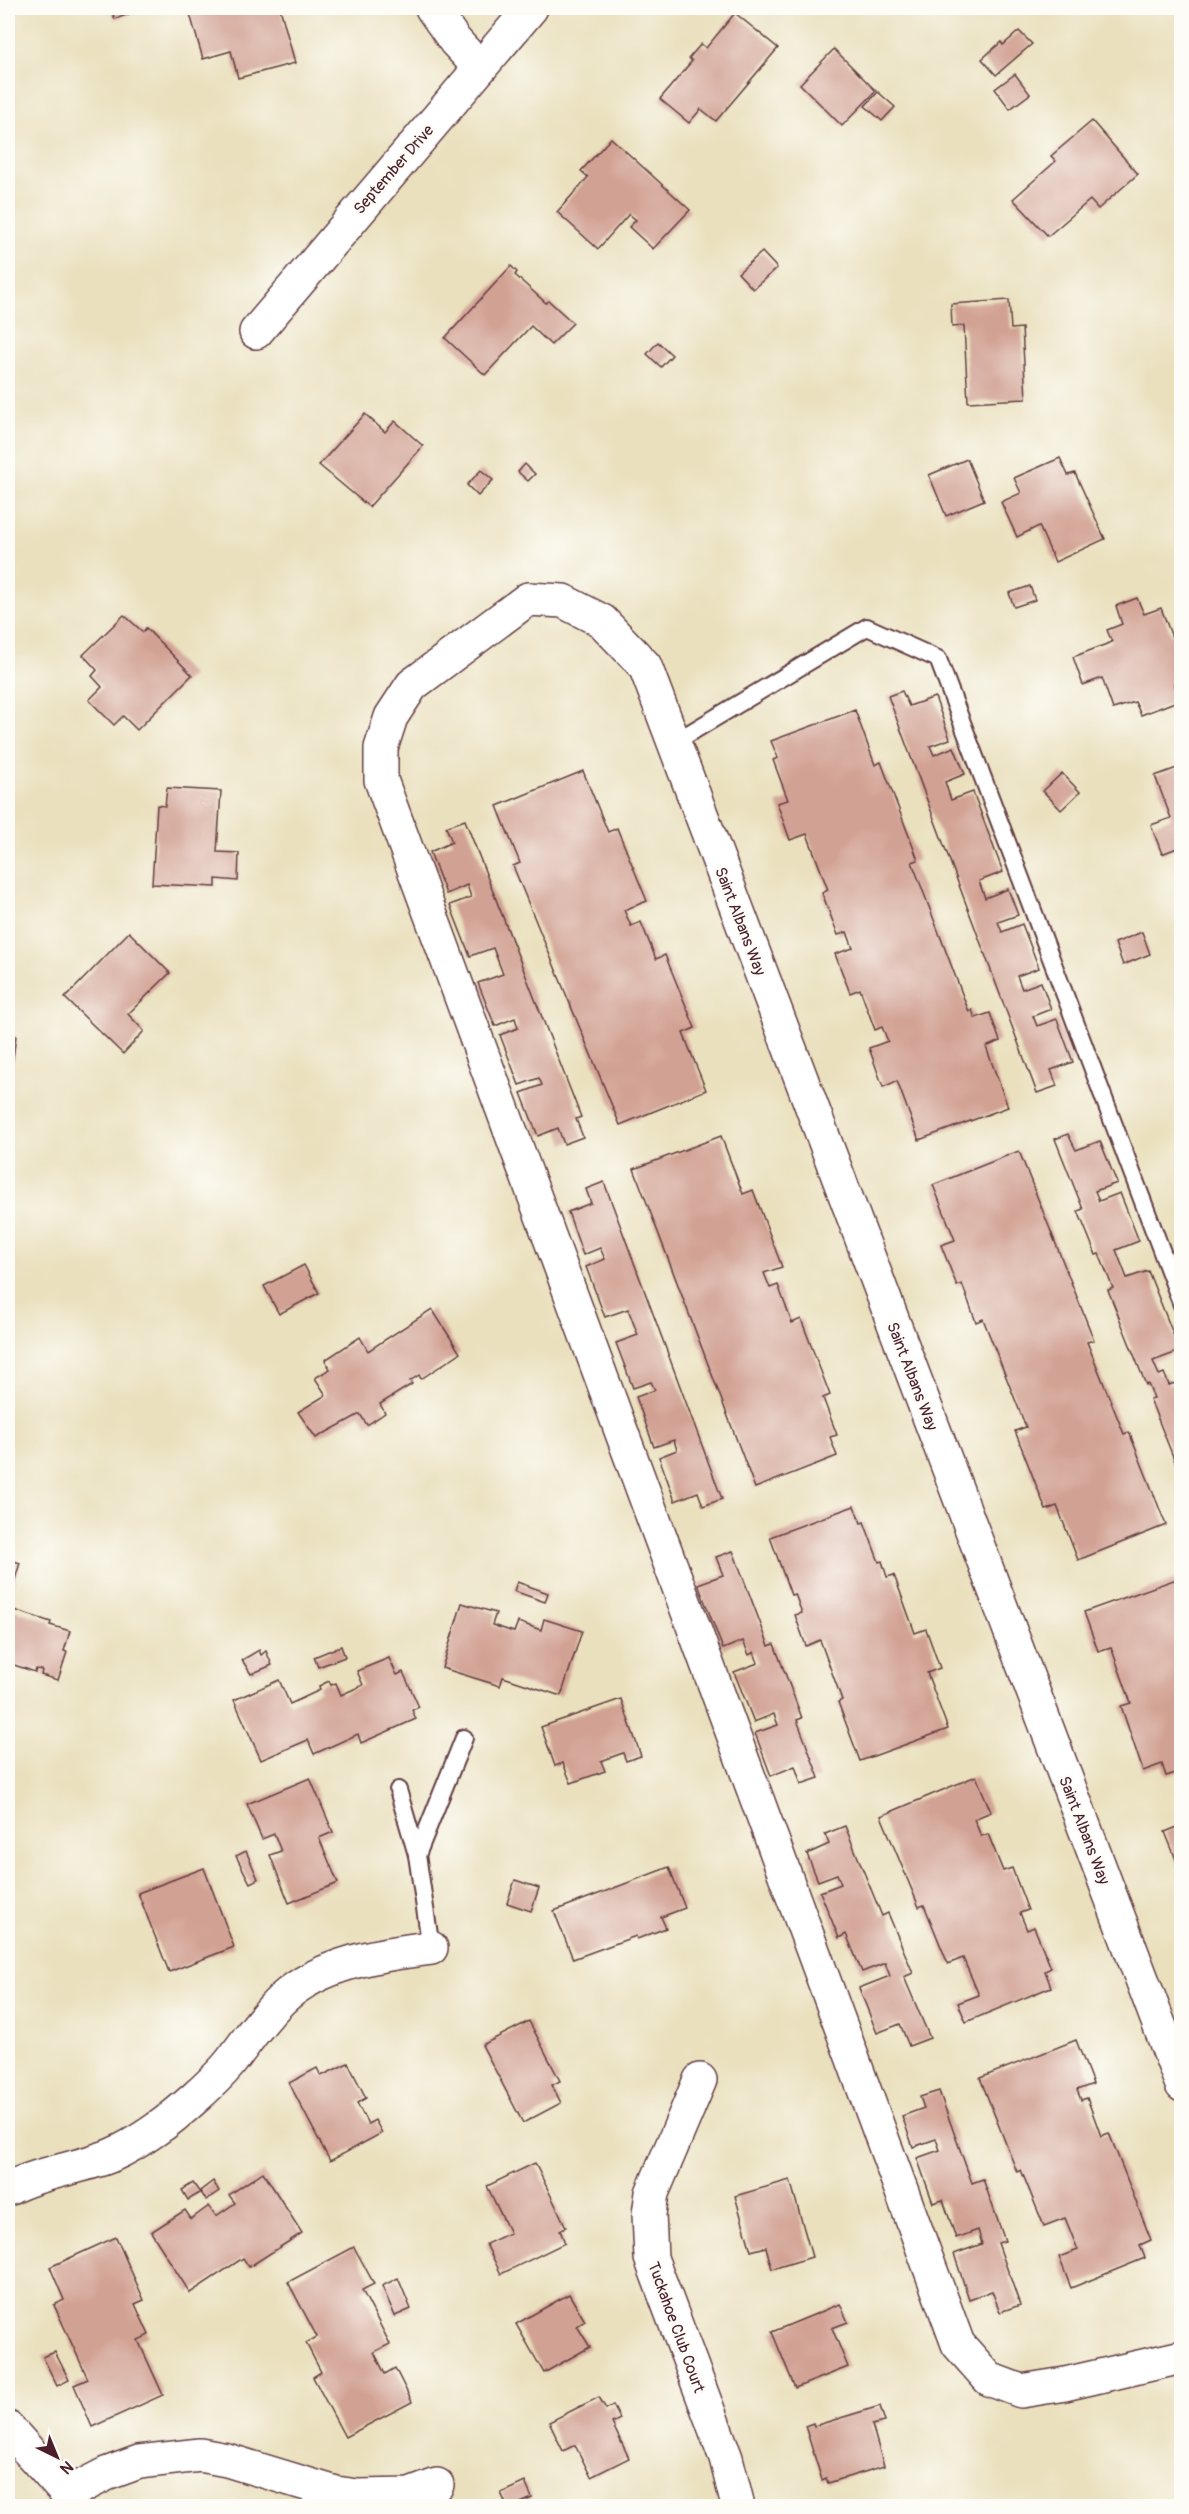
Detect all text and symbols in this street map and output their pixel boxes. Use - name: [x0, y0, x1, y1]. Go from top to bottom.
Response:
- street label: September Drive: [349, 121, 438, 219]
- street label: Saint Albans Way: [710, 864, 770, 979]
- street label: Saint Albans Way: [882, 1319, 942, 1434]
- street label: Saint Albans Way: [1054, 1773, 1114, 1888]
- street label: Tuckahoe Club Court: [643, 2259, 709, 2396]
- north arrow: [27, 2427, 87, 2487]
- text: N: [56, 2456, 77, 2478]

